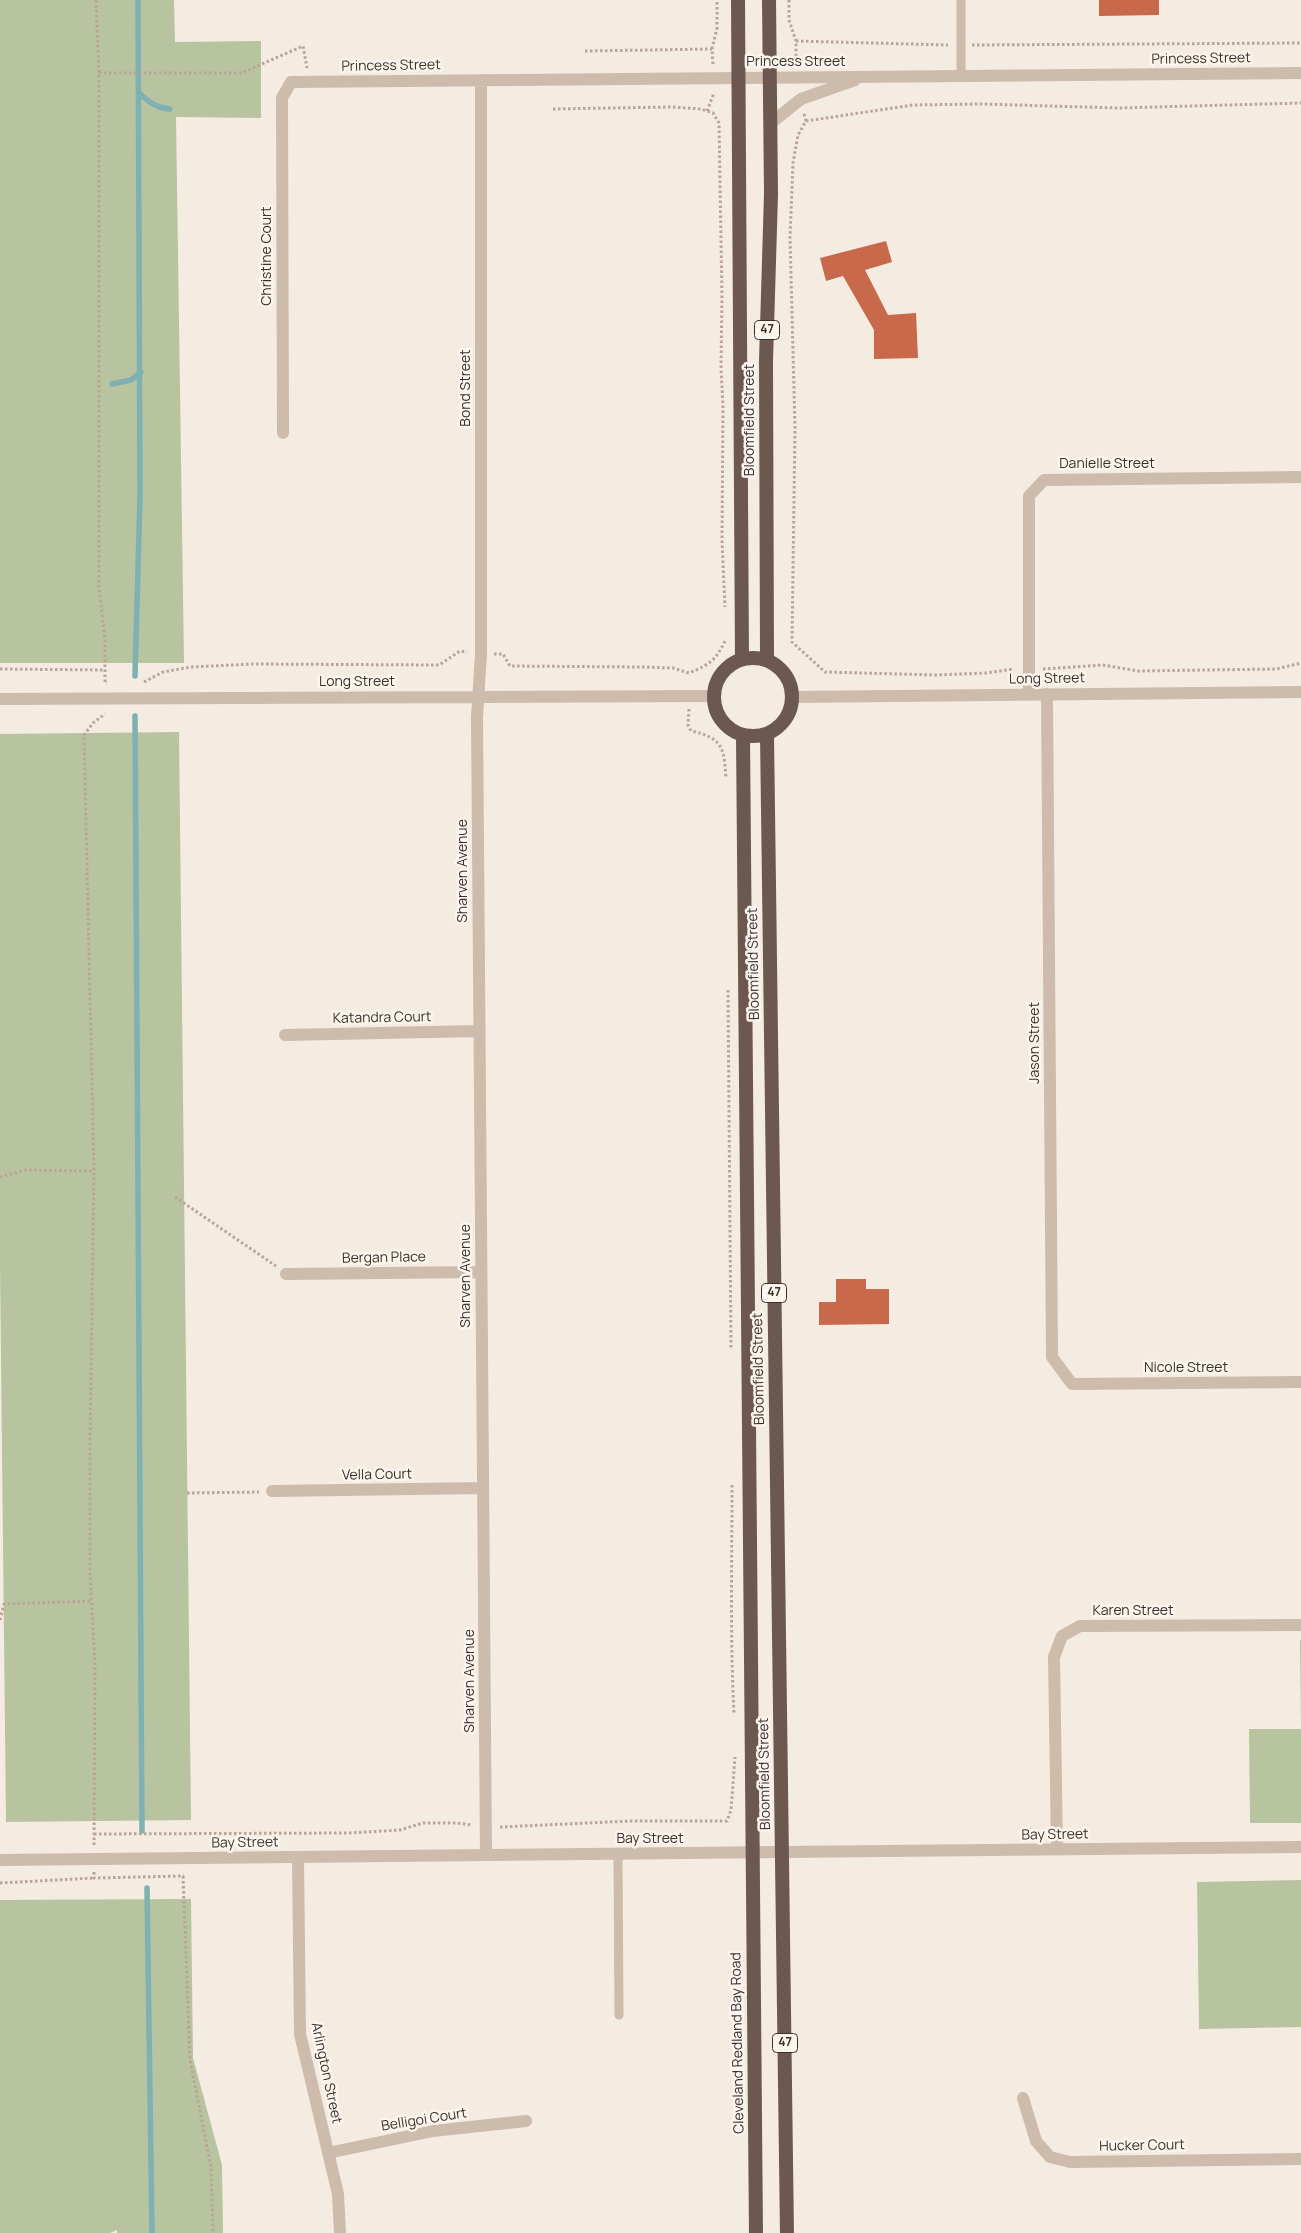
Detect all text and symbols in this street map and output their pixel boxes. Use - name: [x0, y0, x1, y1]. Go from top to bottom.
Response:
- street label: Princess Street: [1151, 50, 1251, 68]
- street label: Princess Street: [746, 54, 846, 70]
- street label: Princess Street: [341, 57, 441, 75]
- street label: Christine Court: [259, 206, 275, 306]
- road number: 47: [754, 320, 780, 340]
- street label: Bond Street: [458, 349, 474, 427]
- street label: Bloomfield Street: [742, 364, 758, 476]
- street label: Danielle Street: [1059, 456, 1155, 472]
- street label: Long Street: [1009, 670, 1085, 688]
- street label: Long Street: [319, 674, 395, 690]
- street label: Sharven Avenue: [455, 819, 471, 923]
- street label: Bloomfield Street: [745, 908, 763, 1020]
- street label: Jason Street: [1027, 1002, 1043, 1084]
- street label: Katandra Court: [333, 1009, 431, 1027]
- street label: Sharven Avenue: [458, 1224, 474, 1328]
- street label: Bergan Place: [342, 1249, 426, 1267]
- road number: 47: [762, 1284, 786, 1302]
- street label: Bloomfield Street: [750, 1313, 768, 1425]
- street label: Nicole Street: [1144, 1360, 1228, 1376]
- street label: Vella Court: [342, 1466, 412, 1484]
- street label: Karen Street: [1092, 1603, 1174, 1619]
- street label: Sharven Avenue: [462, 1629, 478, 1733]
- street label: Bloomfield Street: [756, 1718, 774, 1830]
- street label: Bay Street: [1021, 1826, 1089, 1844]
- street label: Bay Street: [616, 1831, 684, 1847]
- street label: Bay Street: [211, 1834, 279, 1852]
- street label: Cleveland Redland Bay Road: [728, 1952, 748, 2134]
- street label: Arlington Street: [307, 2021, 345, 2125]
- road number: 47: [772, 2034, 798, 2052]
- street label: Belligoi Court: [380, 2105, 468, 2135]
- street label: Hucker Court: [1099, 2137, 1185, 2155]

